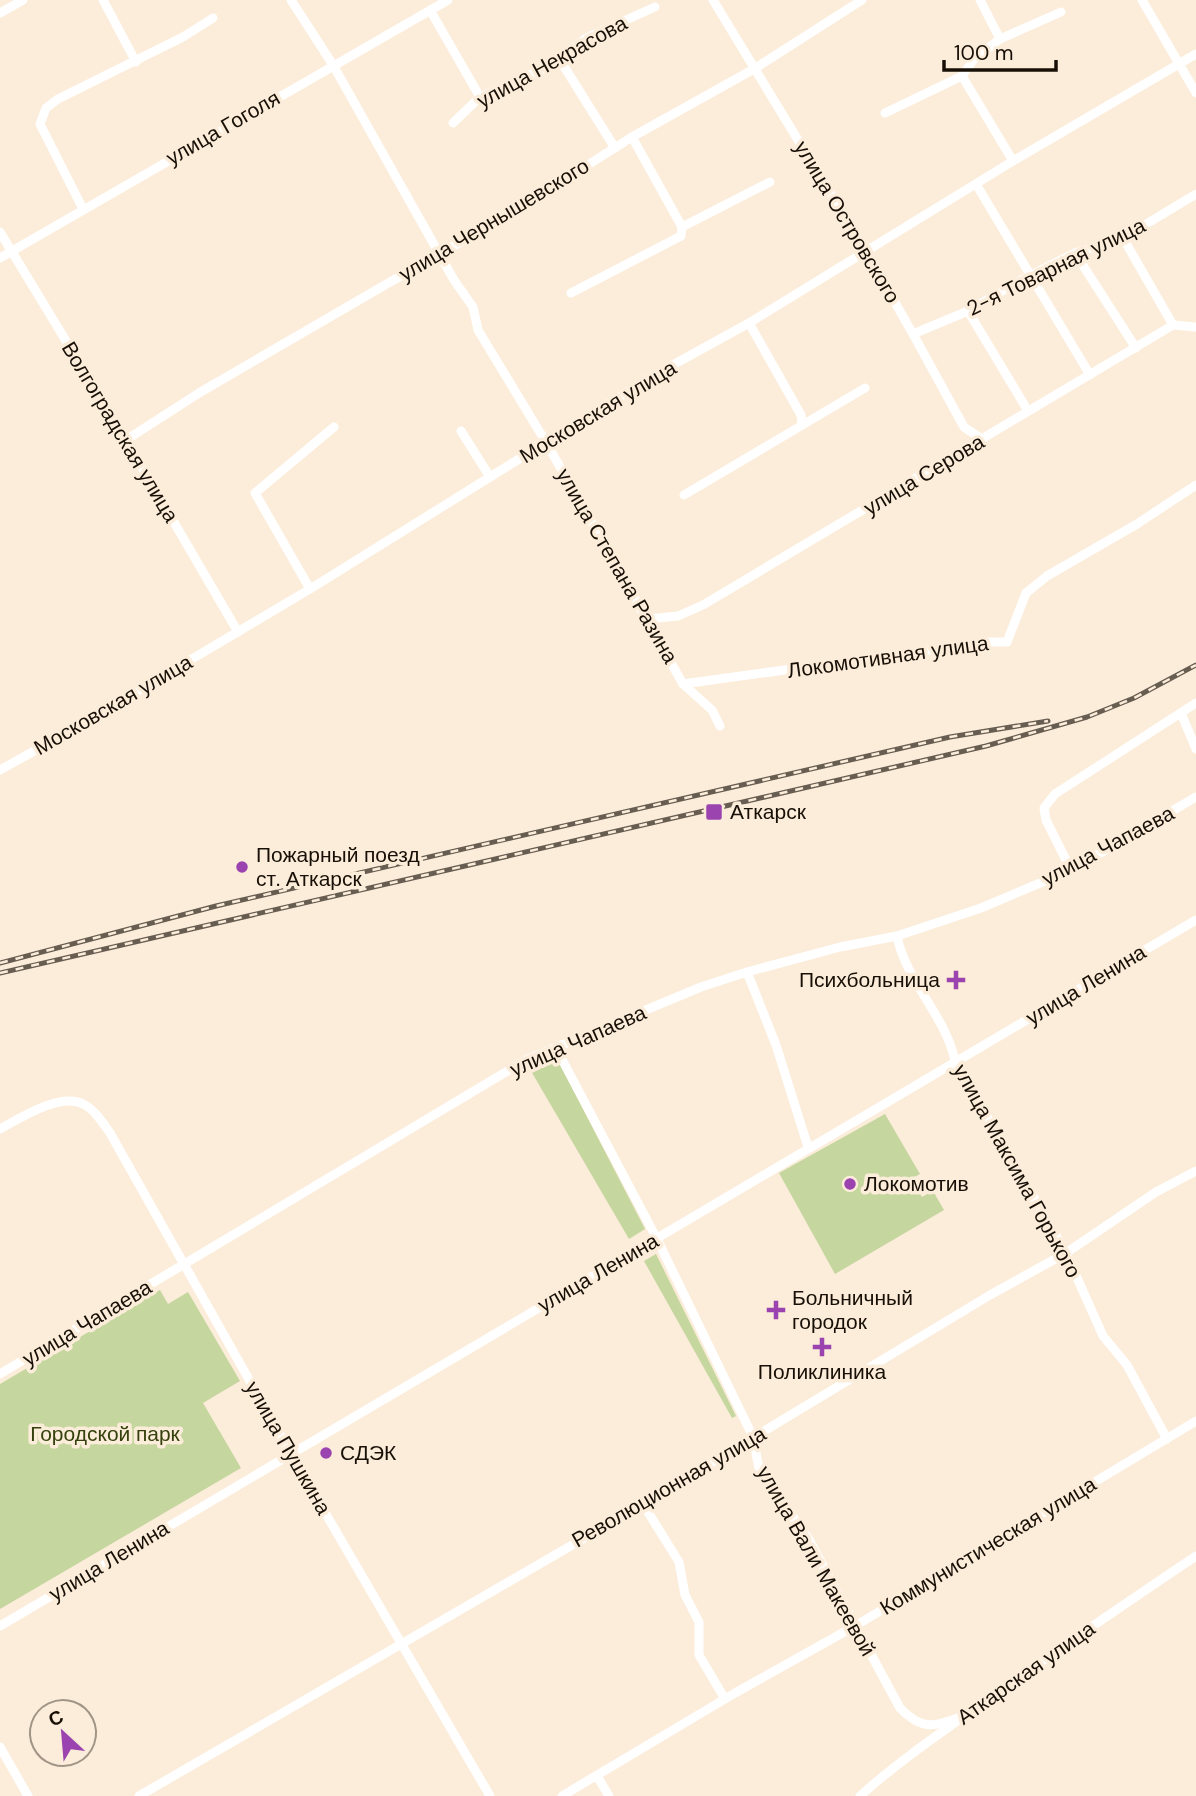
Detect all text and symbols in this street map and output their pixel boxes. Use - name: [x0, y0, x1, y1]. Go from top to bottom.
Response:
- street label: улица Некрасова: [472, 9, 632, 115]
- scale bar: [944, 28, 1056, 72]
- text: 100 m: [954, 39, 1014, 67]
- street label: улица Гоголя: [161, 84, 285, 172]
- street label: улица Островского: [787, 136, 907, 308]
- street label: улица Чернышевского: [394, 152, 594, 288]
- street label: 2-я Товарная улица: [962, 211, 1150, 322]
- street label: Волгоградская улица: [55, 336, 185, 528]
- street label: Московская улица: [514, 354, 682, 470]
- street label: улица Серова: [858, 428, 990, 522]
- street label: улица Степана Разина: [550, 463, 684, 669]
- street label: Локомотивная улица: [786, 629, 991, 685]
- street label: Московская улица: [29, 648, 198, 762]
- place label: Аткарск: [730, 798, 807, 826]
- street label: улица Чапаева: [1037, 799, 1179, 893]
- marker: Аткарск: [704, 802, 724, 822]
- place label: Пожарный поезд ст. Аткарск: [256, 841, 420, 893]
- marker: Пожарный поезд ст. Аткарск: [234, 859, 250, 875]
- street label: улица Ленина: [1021, 938, 1152, 1032]
- place label: Психбольница: [799, 966, 940, 994]
- marker: Психбольница: [946, 970, 966, 990]
- street label: улица Чапаева: [505, 998, 651, 1084]
- street label: улица Максима Горького: [946, 1059, 1088, 1283]
- place label: Локомотив: [864, 1170, 969, 1198]
- marker: Локомотив: [842, 1176, 858, 1192]
- street label: улица Ленина: [532, 1227, 664, 1319]
- street label: улица Чапаева: [17, 1273, 157, 1373]
- place label: Больничный городок: [792, 1284, 913, 1336]
- marker: Больничный городок: [766, 1300, 786, 1320]
- marker: Поликлиника: [812, 1337, 832, 1357]
- place label: Поликлиника: [758, 1358, 886, 1386]
- street label: улица Пушкина: [238, 1376, 338, 1520]
- park label: Городской парк: [30, 1420, 181, 1448]
- street label: Революционная улица: [567, 1420, 771, 1554]
- place label: СДЭК: [340, 1439, 397, 1467]
- marker: СДЭК: [318, 1445, 334, 1461]
- street label: улица Вали Макеевой: [750, 1461, 882, 1661]
- street label: Коммунистическая улица: [875, 1470, 1102, 1622]
- street label: улица Ленина: [44, 1514, 175, 1608]
- street label: Аткарская улица: [951, 1615, 1101, 1731]
- north arrow: [28, 1698, 98, 1768]
- text: С: [44, 1704, 68, 1732]

